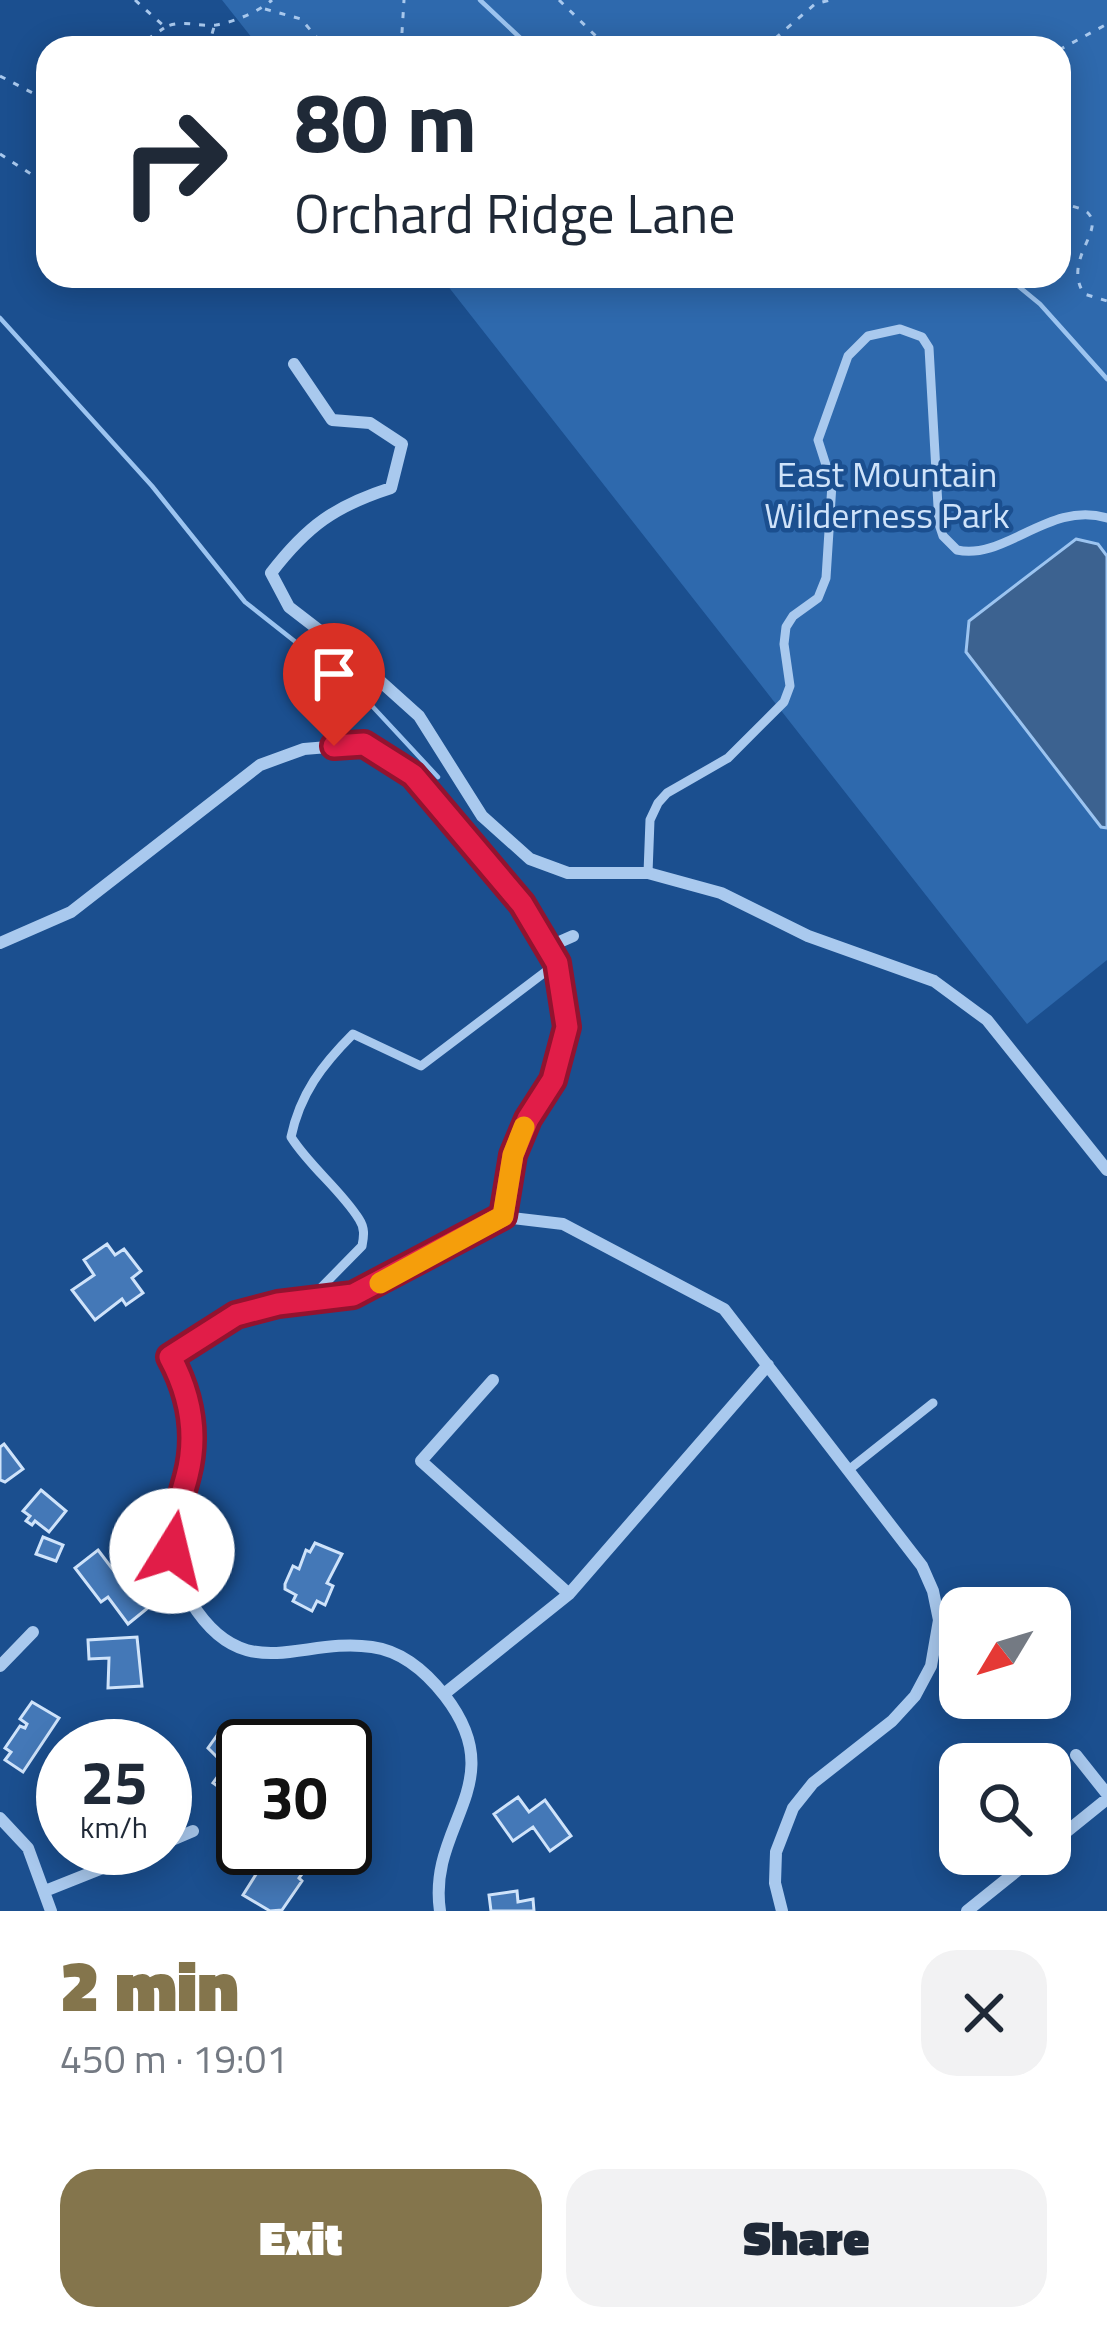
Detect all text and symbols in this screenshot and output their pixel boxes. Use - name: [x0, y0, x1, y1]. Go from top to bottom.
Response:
- text: 80 m: [294, 57, 477, 185]
- icon: right: [96, 84, 252, 240]
- text: Orchard Ridge Lane: [294, 172, 736, 254]
- park label: East Mountain Wilderness Park: [764, 446, 1010, 542]
- pin: [283, 623, 385, 746]
- icon: arrive: [301, 641, 367, 707]
- position arrow: [109, 1488, 235, 1614]
- north arrow: [939, 1587, 1071, 1719]
- map controls: [939, 1587, 1071, 1875]
- speed limit sign: 30: [216, 1719, 372, 1875]
- text: 25: [80, 1736, 148, 1827]
- button: search: [939, 1743, 1071, 1875]
- text: km/h: [80, 1804, 148, 1850]
- text: 2 min: [60, 1929, 239, 2039]
- button: close: [921, 1950, 1047, 2076]
- text: 450 m · 19:01: [60, 2029, 288, 2088]
- button: Exit: [60, 2169, 542, 2307]
- button: Share: [566, 2169, 1047, 2307]

